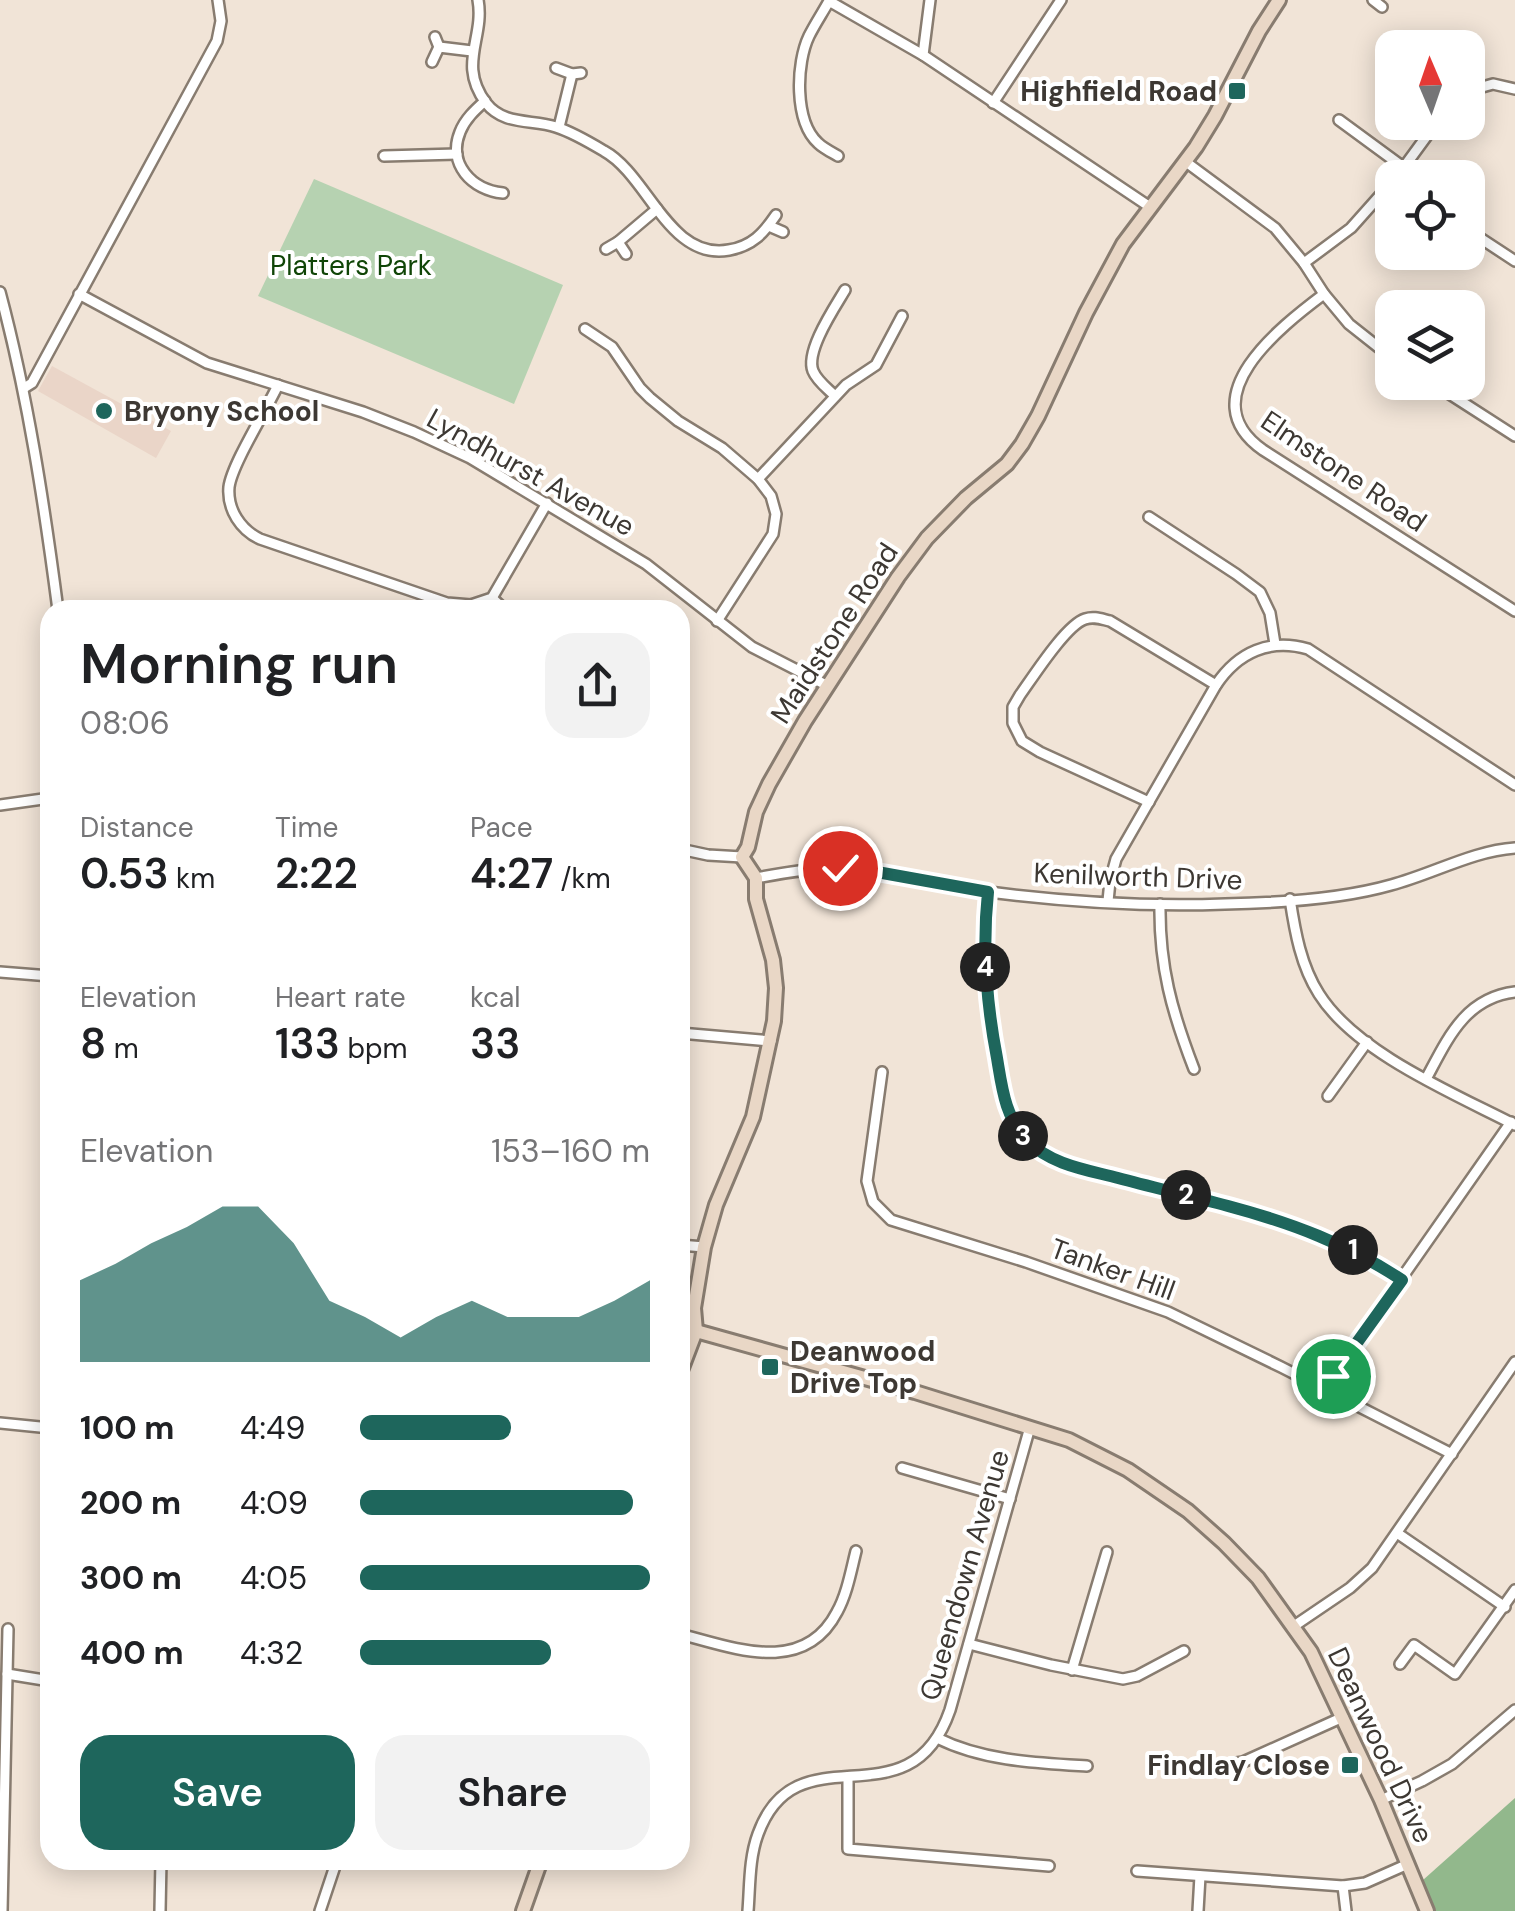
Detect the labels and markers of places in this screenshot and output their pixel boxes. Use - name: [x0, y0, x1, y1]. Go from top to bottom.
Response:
- place label: Highfield Road: [1020, 73, 1217, 110]
- marker: Highfield Road: [1226, 80, 1248, 102]
- place label: Bryony School: [124, 393, 319, 430]
- marker: Bryony School: [93, 400, 115, 422]
- pin: [798, 826, 883, 911]
- pin: 4: [960, 942, 1010, 992]
- pin: 3: [998, 1111, 1048, 1161]
- pin: 2: [1161, 1170, 1211, 1220]
- pin: 1: [1328, 1225, 1378, 1275]
- place label: Deanwood Drive Top: [790, 1333, 935, 1402]
- pin: [1291, 1334, 1376, 1419]
- marker: Deanwood Drive Top: [759, 1356, 781, 1378]
- place label: Findlay Close: [1147, 1747, 1330, 1784]
- marker: Findlay Close: [1339, 1754, 1361, 1776]

